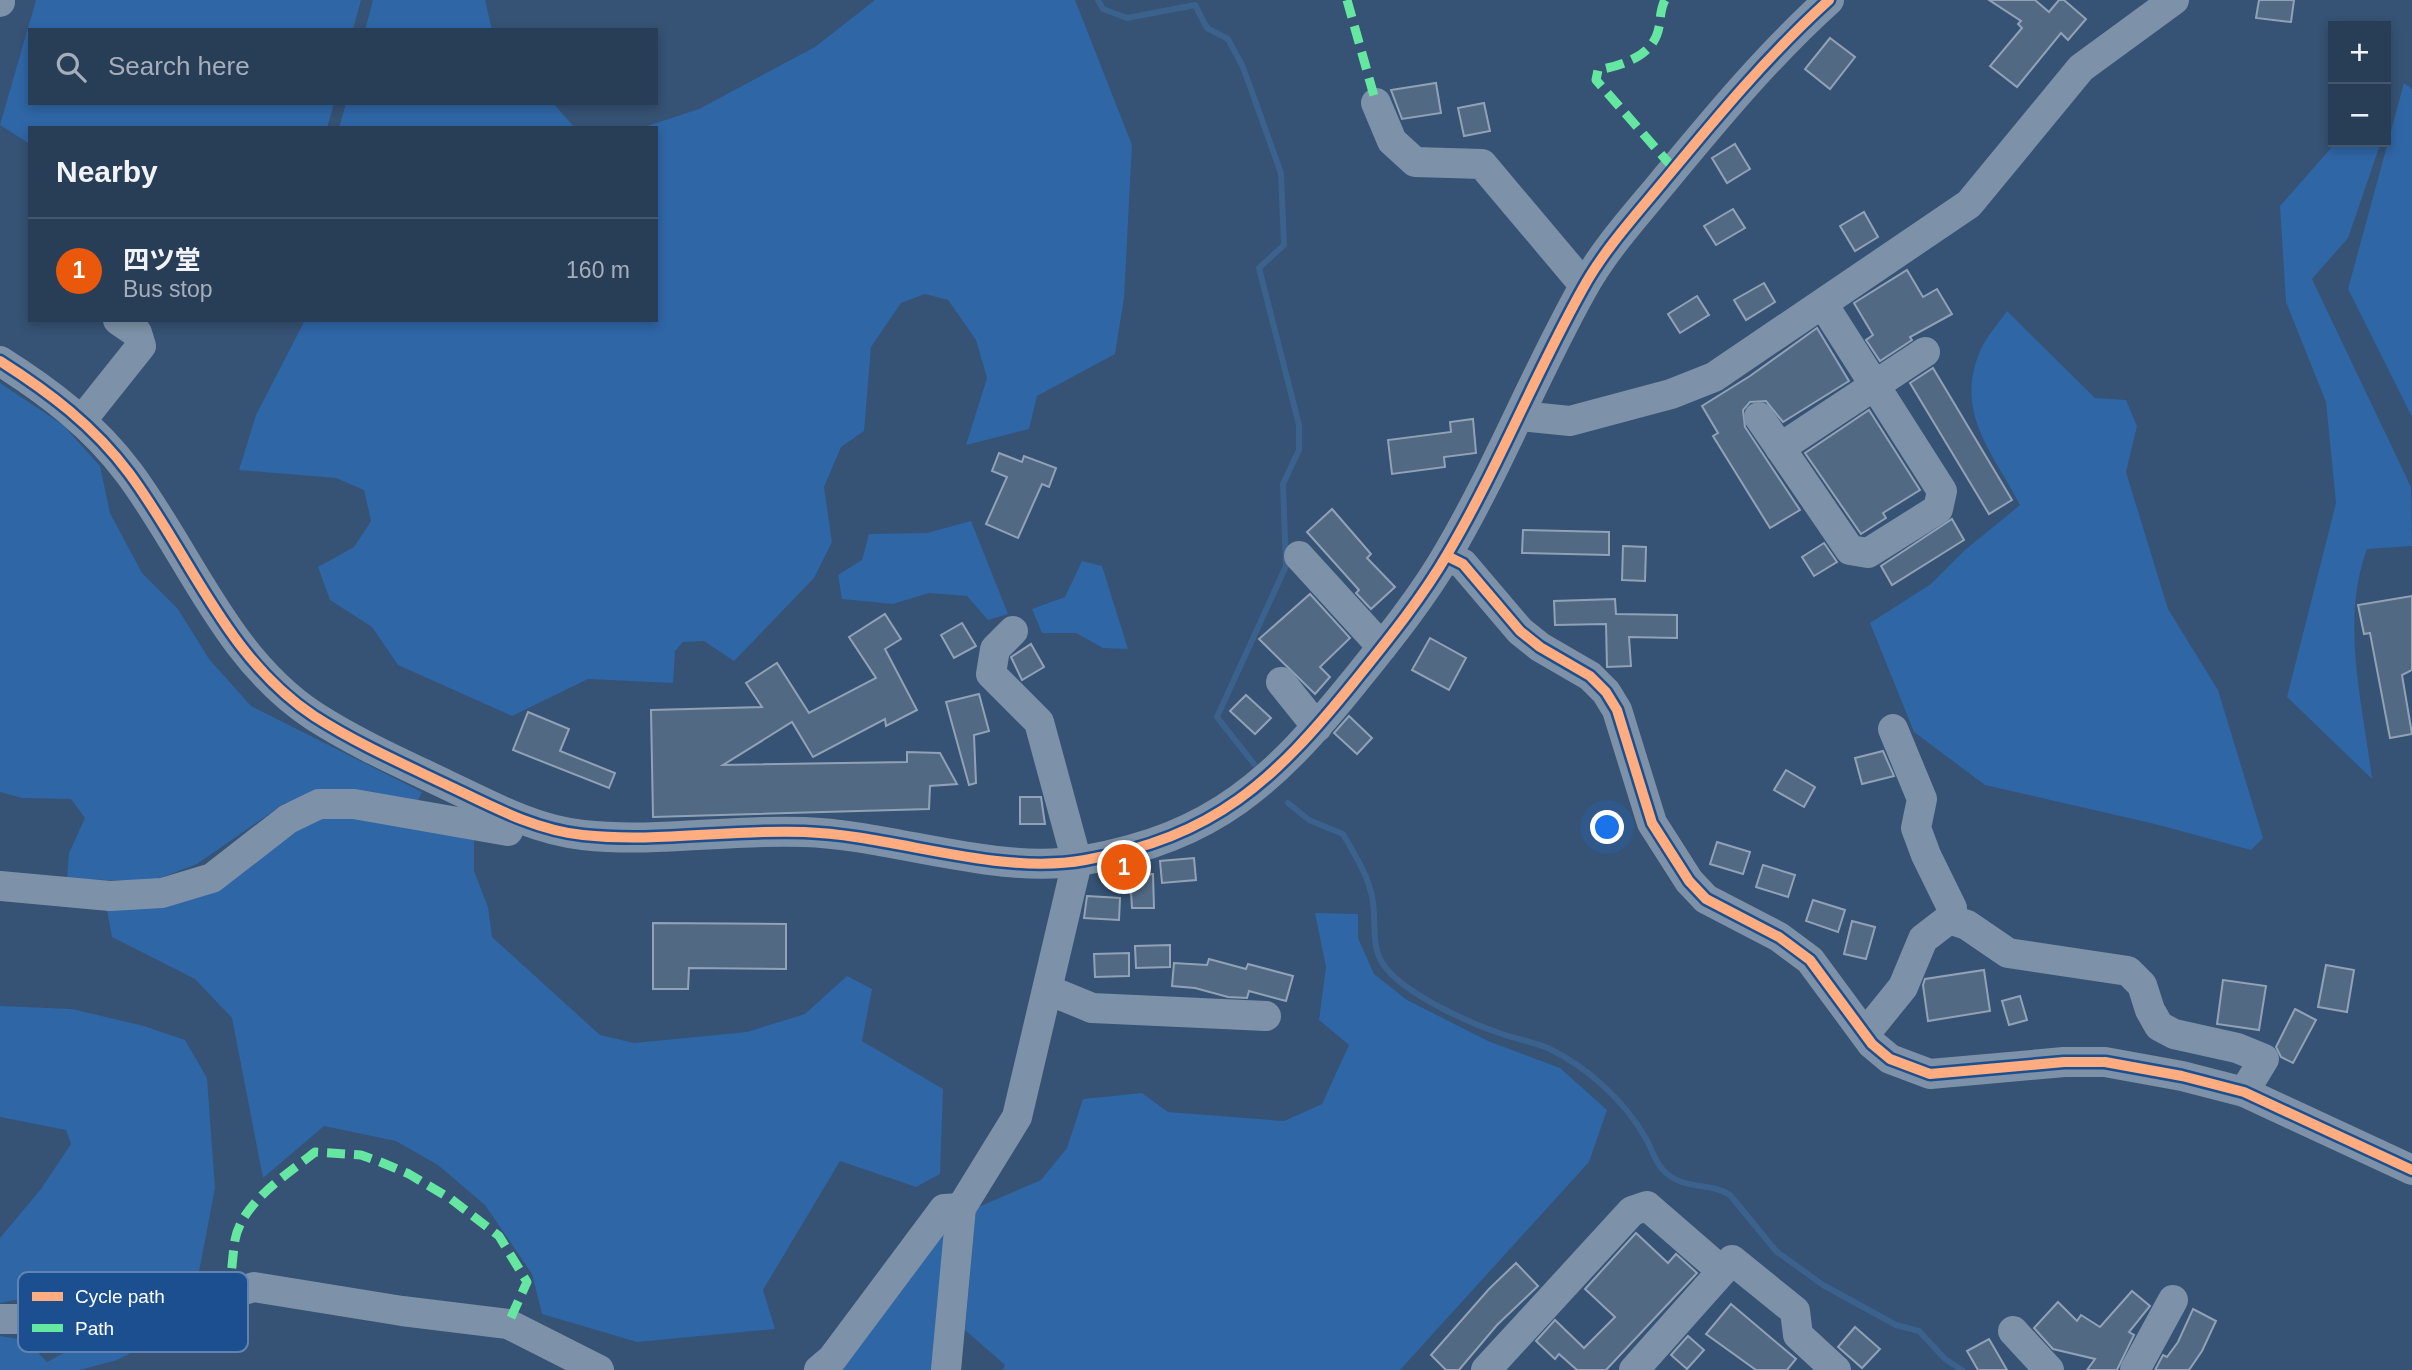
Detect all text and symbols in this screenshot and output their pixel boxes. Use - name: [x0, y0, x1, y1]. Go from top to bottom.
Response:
- map controls: [2328, 21, 2391, 147]
- button: +: [2328, 21, 2391, 84]
- search box: [28, 28, 658, 105]
- icon: search: [52, 48, 90, 86]
- text: Search here: [108, 51, 250, 81]
- button: −: [2328, 84, 2391, 147]
- text: Nearby: [56, 155, 158, 188]
- text: 四ツ堂: [123, 245, 201, 275]
- text: 1: [73, 257, 85, 283]
- text: 160 m: [566, 257, 630, 283]
- text: Bus stop: [123, 276, 213, 302]
- your location: [1590, 810, 1624, 844]
- pin: 1: [1101, 841, 1147, 893]
- legend: [18, 1272, 248, 1352]
- text: Cycle path: [75, 1286, 165, 1307]
- text: Path: [75, 1318, 114, 1339]

